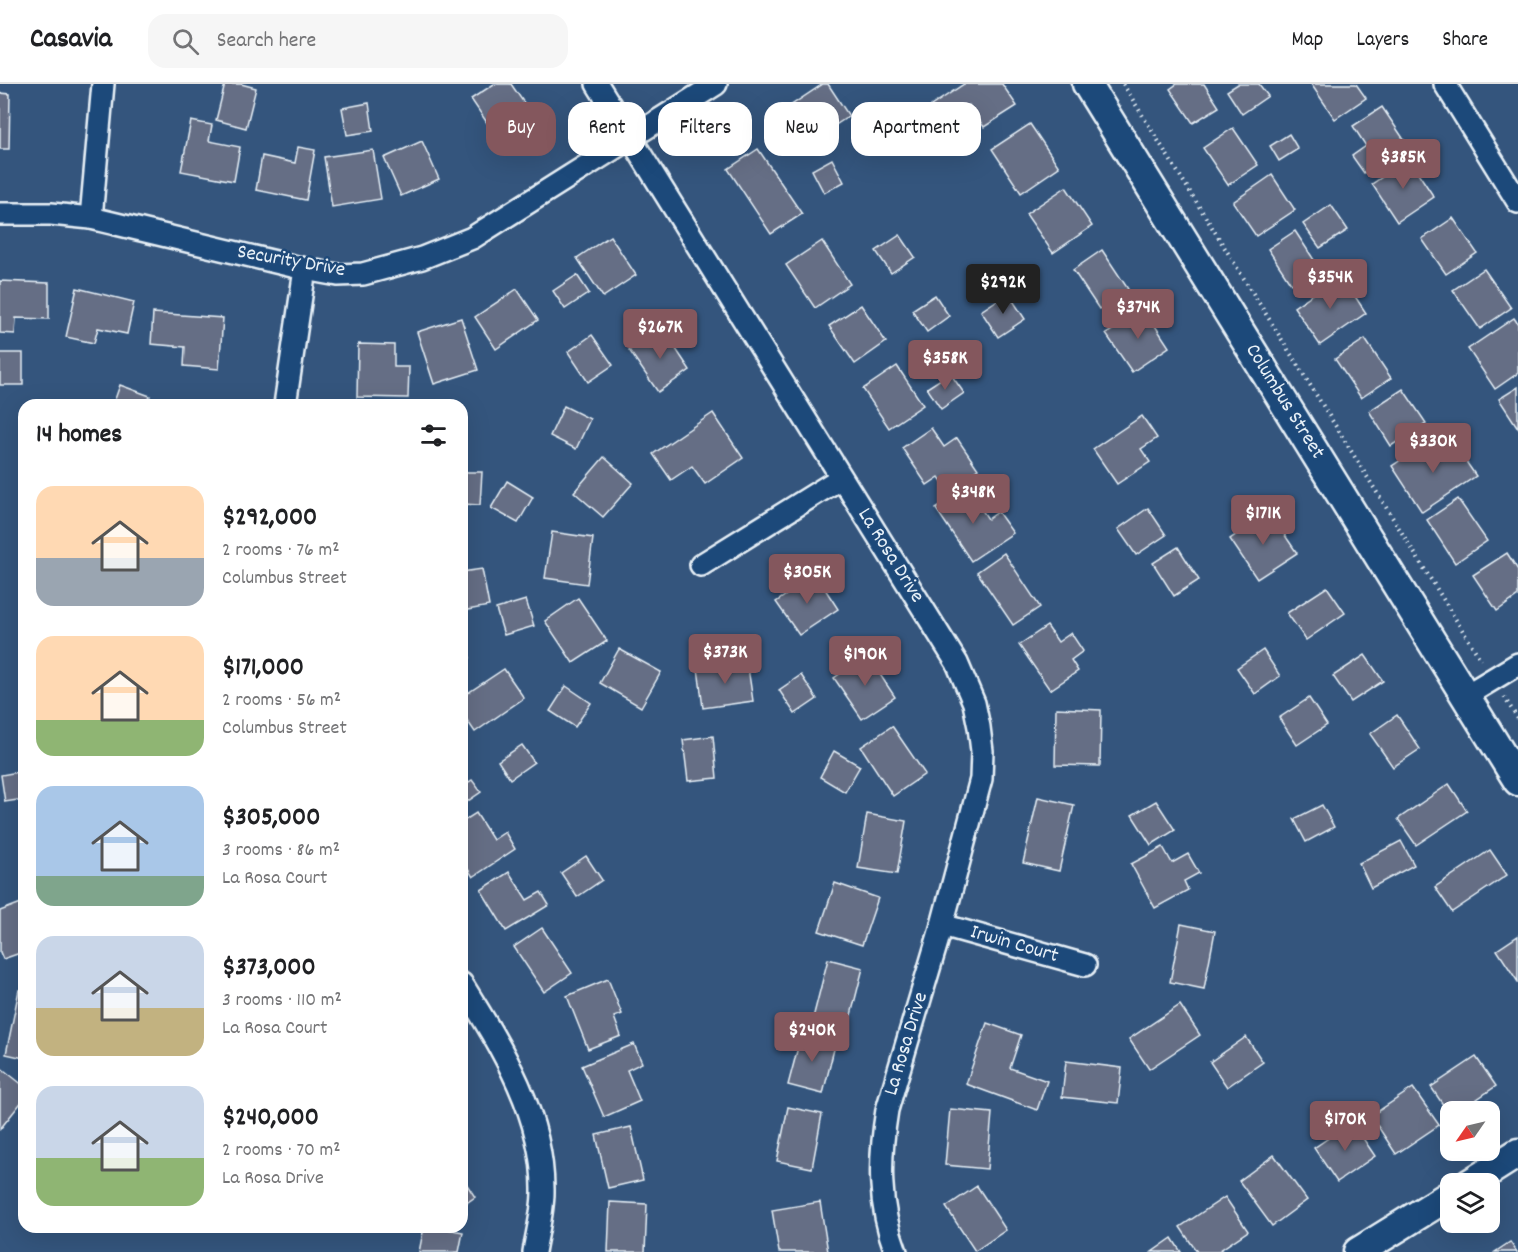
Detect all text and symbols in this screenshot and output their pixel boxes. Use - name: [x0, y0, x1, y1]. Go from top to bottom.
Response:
- search box: [148, 14, 568, 68]
- text: Casavia: [30, 21, 112, 61]
- icon: search: [169, 25, 202, 58]
- text: Search here: [217, 26, 316, 57]
- text: Map: [1292, 26, 1323, 56]
- text: Layers: [1356, 26, 1409, 56]
- text: Share: [1442, 26, 1488, 56]
- chip: Buy: [486, 102, 556, 156]
- chip: Rent: [568, 102, 646, 156]
- chip: Filters: [658, 102, 752, 156]
- chip: New: [764, 102, 839, 156]
- chip: Apartment: [851, 102, 981, 156]
- pin: $385K: [1361, 139, 1445, 190]
- text: $385K: [1380, 144, 1426, 172]
- street label: Security Drive: [235, 238, 347, 286]
- pin: $354K: [1288, 259, 1372, 310]
- pin: $292K: [961, 264, 1045, 315]
- text: $354K: [1307, 264, 1353, 292]
- text: $292K: [980, 269, 1026, 297]
- pin: $374K: [1096, 289, 1180, 340]
- text: $374K: [1116, 294, 1160, 322]
- pin: $267K: [618, 309, 702, 360]
- text: $267K: [637, 314, 683, 342]
- street label: Columbus Street: [1237, 338, 1332, 466]
- pin: $358K: [903, 340, 987, 391]
- text: $358K: [922, 345, 968, 373]
- text: 14 homes: [36, 417, 122, 454]
- icon: filters: [417, 419, 450, 452]
- pin: $330K: [1391, 423, 1475, 474]
- text: $330K: [1409, 428, 1457, 456]
- pin: $348K: [931, 474, 1015, 525]
- text: $348K: [951, 479, 995, 507]
- pin: $171K: [1221, 495, 1305, 546]
- text: $292,000: [222, 500, 317, 537]
- text: $171K: [1245, 500, 1281, 528]
- street label: La Rosa Drive: [849, 503, 931, 609]
- icon: home: [84, 510, 156, 582]
- text: 2 rooms · 76 m²: [222, 537, 340, 565]
- pin: $305K: [765, 554, 849, 605]
- text: $305K: [783, 559, 831, 587]
- text: Columbus Street: [222, 565, 347, 593]
- pin: $373K: [683, 634, 767, 685]
- pin: $190K: [823, 636, 907, 687]
- text: $373K: [703, 639, 747, 667]
- text: $190K: [843, 641, 887, 669]
- text: $171,000: [222, 650, 304, 687]
- icon: home: [84, 660, 156, 732]
- text: 2 rooms · 56 m²: [222, 687, 341, 715]
- text: Columbus Street: [222, 715, 347, 743]
- text: $305,000: [222, 800, 320, 837]
- icon: home: [84, 810, 156, 882]
- text: 3 rooms · 86 m²: [222, 837, 340, 865]
- text: La Rosa Court: [222, 865, 327, 893]
- street label: Irwin Court: [966, 918, 1062, 972]
- text: $373,000: [222, 950, 316, 987]
- icon: home: [84, 960, 156, 1032]
- text: 3 rooms · 110 m²: [222, 987, 342, 1015]
- street label: La Rosa Drive: [877, 989, 937, 1099]
- pin: $240K: [770, 1012, 854, 1063]
- text: La Rosa Court: [222, 1015, 327, 1043]
- text: $240K: [788, 1017, 836, 1045]
- text: $240,000: [222, 1100, 319, 1137]
- pin: $170K: [1303, 1101, 1387, 1152]
- north arrow: [1440, 1101, 1500, 1161]
- map controls: [1440, 1101, 1500, 1233]
- text: $170K: [1324, 1106, 1366, 1134]
- icon: home: [84, 1110, 156, 1182]
- text: 2 rooms · 70 m²: [222, 1137, 341, 1165]
- text: La Rosa Drive: [222, 1165, 324, 1193]
- button: layers: [1440, 1173, 1500, 1233]

